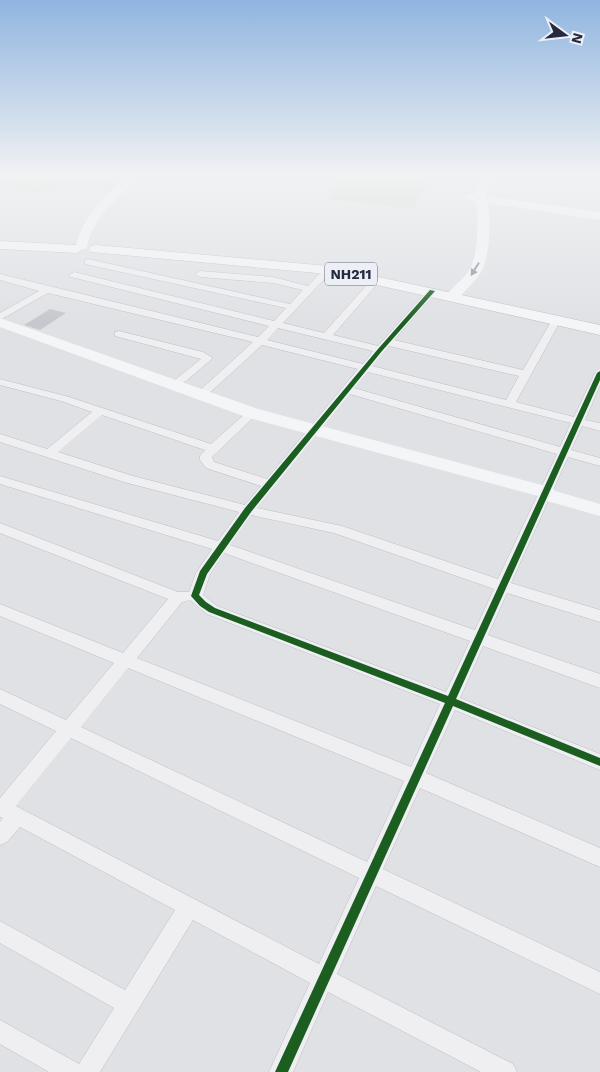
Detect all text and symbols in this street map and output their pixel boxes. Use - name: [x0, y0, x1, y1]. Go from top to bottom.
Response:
- north arrow: [540, 10, 590, 60]
- text: N: [568, 31, 587, 45]
- road number: NH211: [325, 262, 377, 286]
- one-way arrow: [470, 263, 479, 276]

